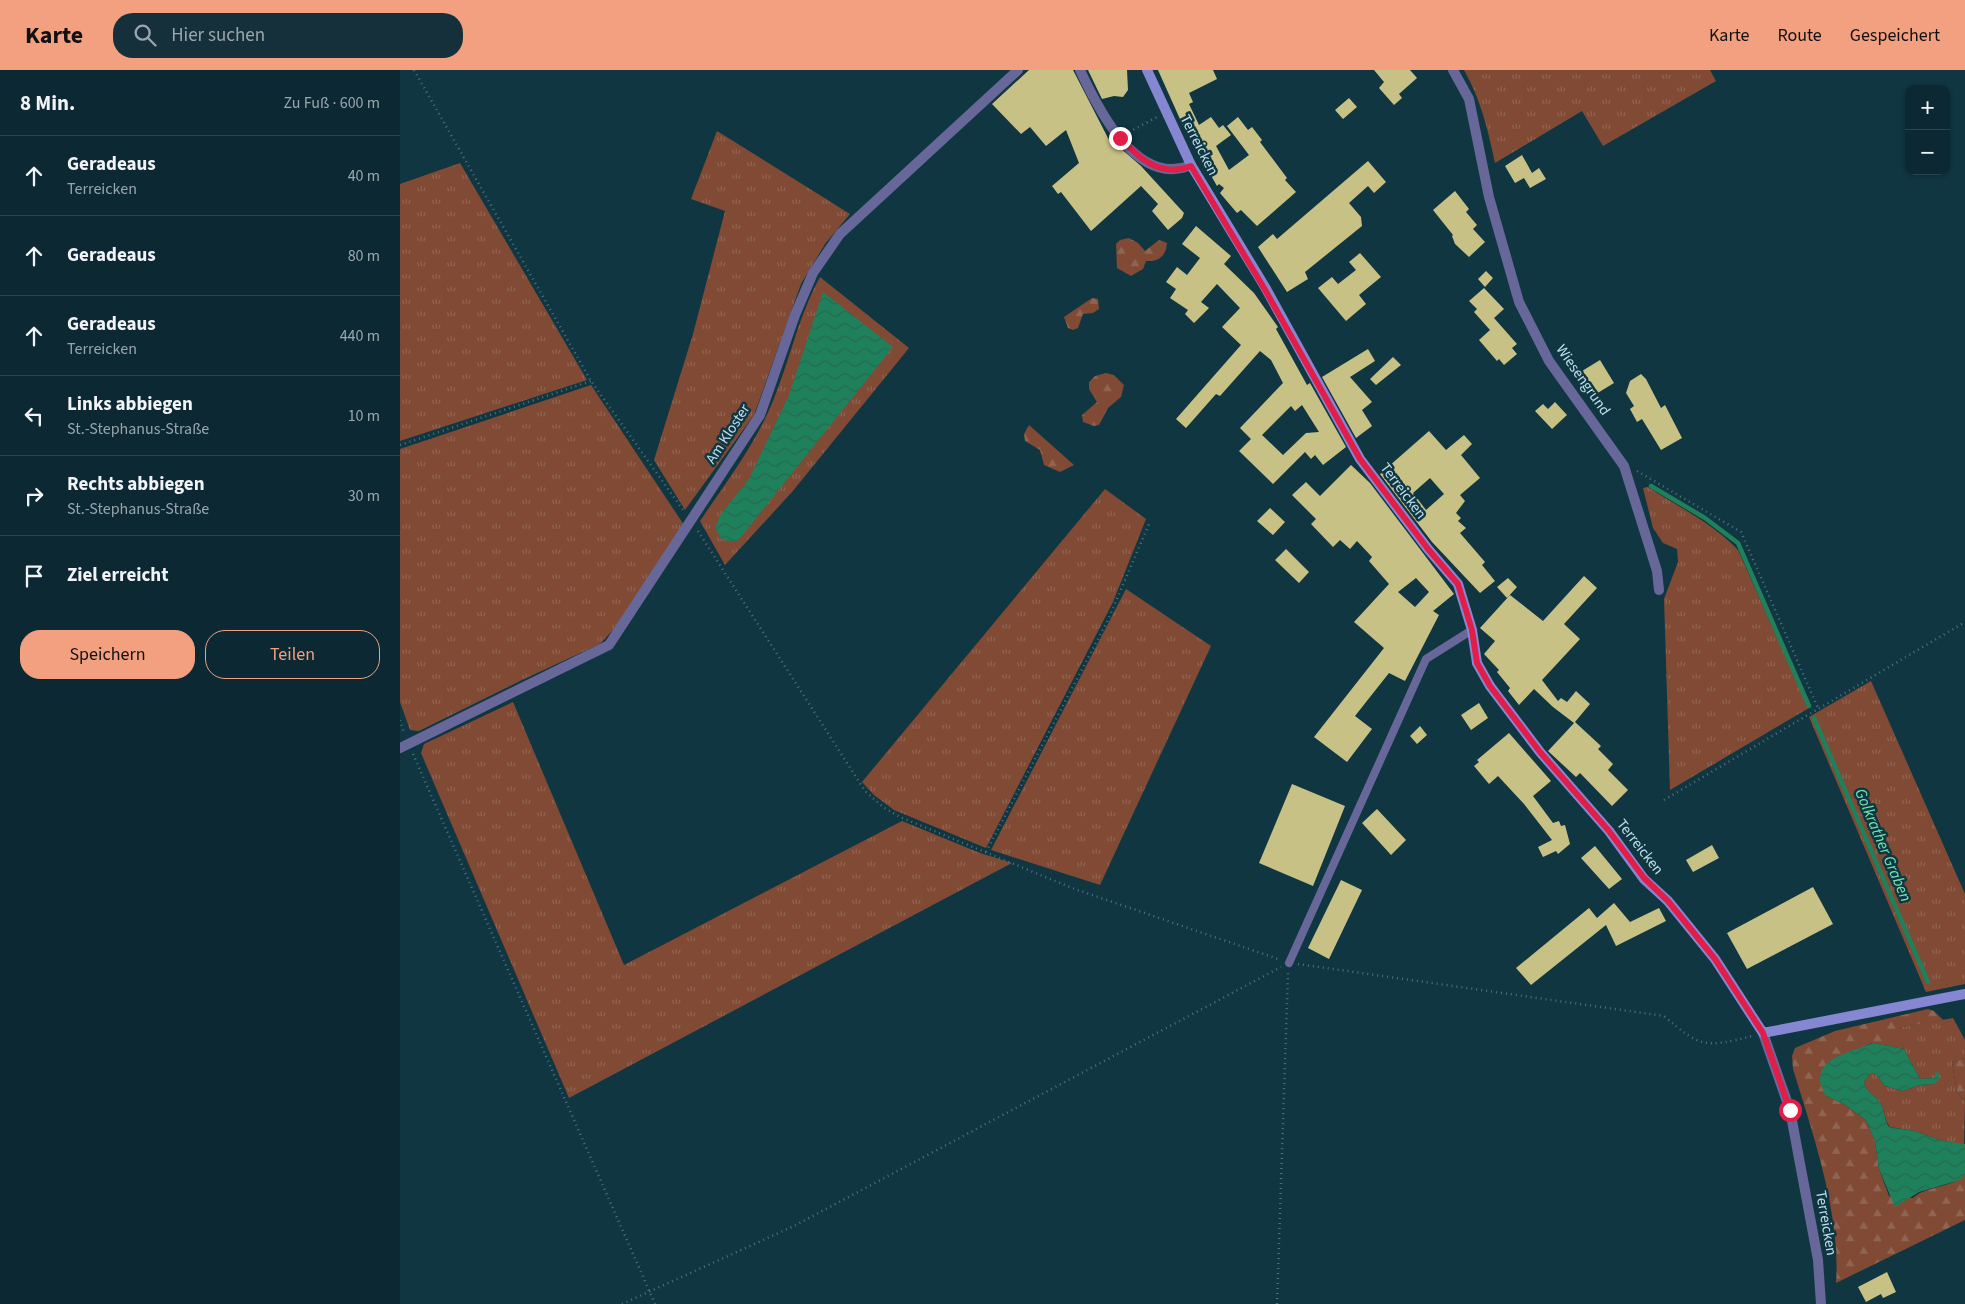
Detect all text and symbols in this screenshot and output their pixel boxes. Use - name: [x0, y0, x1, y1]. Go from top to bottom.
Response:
- search box: [113, 13, 463, 58]
- text: Karte: [25, 18, 83, 53]
- icon: search: [131, 21, 159, 49]
- text: Hier suchen: [171, 22, 265, 49]
- text: Karte: [1709, 23, 1749, 48]
- text: Route: [1777, 23, 1822, 48]
- text: Gespeichert: [1850, 23, 1940, 48]
- map controls: [1905, 85, 1950, 175]
- button: +: [1905, 85, 1950, 130]
- text: 8 Min.: [20, 88, 75, 118]
- text: Zu Fuß · 600 m: [284, 92, 380, 114]
- street label: Terreicken: [1175, 111, 1223, 179]
- route end: [1109, 127, 1132, 150]
- button: −: [1905, 130, 1950, 175]
- text: Geradeaus: [67, 151, 156, 178]
- icon: ahead: [20, 162, 48, 190]
- text: 40 m: [348, 165, 380, 187]
- text: Terreicken: [67, 178, 137, 200]
- icon: ahead: [20, 242, 48, 270]
- text: Geradeaus: [67, 242, 156, 269]
- text: 80 m: [348, 245, 380, 267]
- text: Geradeaus: [67, 311, 156, 338]
- icon: ahead: [20, 322, 48, 350]
- text: 440 m: [340, 325, 380, 347]
- text: Terreicken: [67, 338, 137, 360]
- street label: Wiesengrund: [1551, 340, 1615, 420]
- text: Links abbiegen: [67, 391, 193, 418]
- street label: Am Kloster: [701, 399, 756, 468]
- icon: left: [20, 402, 48, 430]
- text: 10 m: [348, 405, 380, 427]
- text: St.-Stephanus-Straße: [67, 418, 209, 440]
- street label: Terreicken: [1375, 459, 1431, 523]
- text: Rechts abbiegen: [67, 471, 205, 498]
- icon: right: [20, 482, 48, 510]
- text: 30 m: [348, 485, 380, 507]
- text: St.-Stephanus-Straße: [67, 498, 209, 520]
- icon: arrive: [20, 562, 48, 590]
- text: Ziel erreicht: [67, 562, 168, 589]
- button: Speichern: [20, 630, 195, 679]
- button: Teilen: [205, 630, 380, 679]
- water label: Golkrather Graben: [1849, 785, 1917, 905]
- street label: Terreicken: [1612, 815, 1668, 879]
- route start: [1779, 1099, 1802, 1122]
- street label: Terreicken: [1810, 1189, 1842, 1257]

